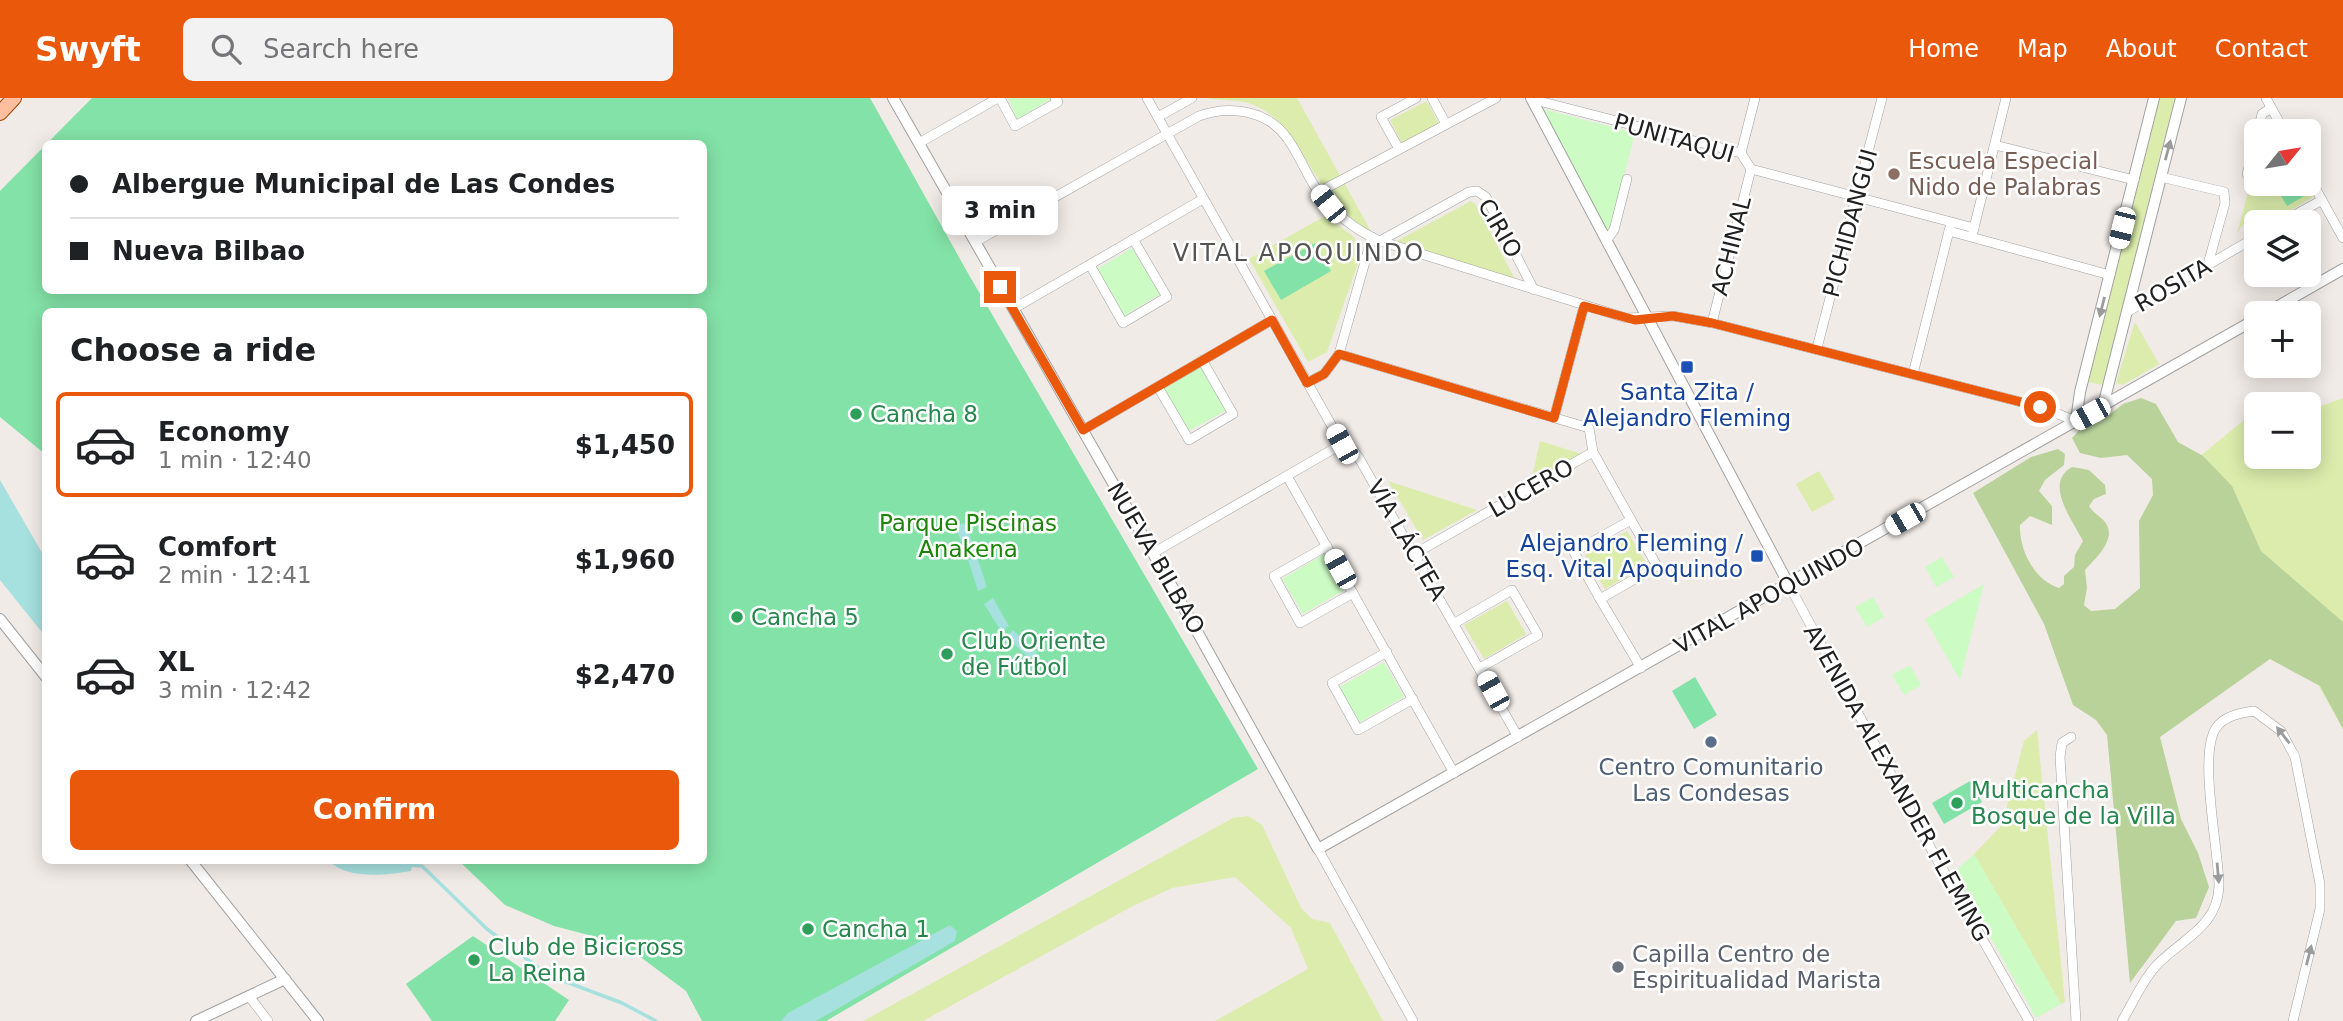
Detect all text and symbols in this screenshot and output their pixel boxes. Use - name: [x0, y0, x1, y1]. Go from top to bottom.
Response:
- search box: [183, 18, 673, 81]
- text: Swyft: [35, 30, 141, 69]
- icon: search: [207, 30, 245, 68]
- text: Search here: [263, 34, 419, 64]
- text: Home: [1908, 35, 1979, 63]
- text: Map: [2017, 35, 2068, 63]
- text: About: [2106, 35, 2177, 63]
- text: Contact: [2215, 35, 2308, 63]
- street label: PUNITAQUI: [1611, 108, 1737, 168]
- north arrow: [2244, 119, 2320, 196]
- map controls: [2244, 119, 2321, 469]
- one-way arrow: [2163, 139, 2174, 161]
- street label: PICHIDANGUI: [1818, 146, 1882, 300]
- place label: Escuela Especial Nido de Palabras: [1908, 148, 2101, 200]
- marker: Escuela Especial Nido de Palabras: [1886, 166, 1902, 182]
- text: Albergue Municipal de Las Condes: [112, 169, 615, 199]
- car: [1307, 181, 1350, 227]
- callout: 3 min: [942, 186, 1058, 234]
- street label: CIRIO: [1473, 194, 1527, 262]
- street label: ACHINAL: [1706, 194, 1756, 298]
- text: 3 min: [964, 197, 1036, 223]
- car: [2107, 205, 2138, 251]
- button: layers: [2244, 210, 2321, 287]
- text: Nueva Bilbao: [112, 236, 305, 266]
- district label: VITAL APOQUINDO: [1173, 239, 1425, 267]
- street label: ROSITA: [2130, 253, 2216, 317]
- route end: [984, 271, 1016, 303]
- one-way arrow: [2096, 296, 2107, 318]
- button: +: [2244, 301, 2321, 378]
- text: Choose a ride: [70, 331, 316, 369]
- marker: Santa Zita / Alejandro Fleming: [1679, 359, 1695, 375]
- place label: Santa Zita / Alejandro Fleming: [1583, 379, 1791, 431]
- route start: [2024, 391, 2056, 423]
- button: −: [2244, 392, 2321, 469]
- car: [2067, 395, 2114, 433]
- place label: Cancha 8: [870, 401, 978, 427]
- marker: Cancha 8: [848, 406, 864, 422]
- icon: car: [74, 413, 137, 476]
- text: Economy: [158, 417, 289, 447]
- car: [1323, 421, 1362, 467]
- text: $1,450: [575, 430, 675, 460]
- text: 1 min · 12:40: [158, 447, 312, 473]
- street label: LUCERO: [1484, 453, 1578, 523]
- street label: VÍA LÁCTEA: [1362, 475, 1453, 605]
- street label: NUEVA BILBAO: [1102, 478, 1210, 638]
- car: [1882, 499, 1929, 539]
- park label: Parque Piscinas Anakena: [879, 510, 1057, 562]
- icon: car: [74, 528, 137, 591]
- place label: Alejandro Fleming / Esq. Vital Apoquindo: [1506, 530, 1743, 582]
- text: Comfort: [158, 532, 276, 562]
- street label: VITAL APOQUINDO: [1670, 533, 1868, 659]
- text: $1,960: [575, 545, 675, 575]
- car: [1321, 546, 1360, 592]
- marker: Alejandro Fleming / Esq. Vital Apoquindo: [1749, 548, 1765, 564]
- text: 2 min · 12:41: [158, 562, 312, 588]
- place label: Cancha 5: [751, 604, 859, 630]
- marker: Cancha 5: [729, 609, 745, 625]
- street label: AVENIDA ALEXANDER FLEMING: [1799, 620, 1995, 946]
- place label: Club Oriente de Fútbol: [961, 628, 1106, 680]
- icon: car: [74, 643, 137, 706]
- marker: Club Oriente de Fútbol: [939, 646, 955, 662]
- text: XL: [158, 647, 195, 677]
- text: $2,470: [575, 660, 675, 690]
- car: [1474, 668, 1513, 714]
- text: 3 min · 12:42: [158, 677, 312, 703]
- one-way arrow: [2276, 726, 2290, 744]
- marker: Centro Comunitario Las Condesas: [1703, 734, 1719, 750]
- place label: Centro Comunitario Las Condesas: [1598, 754, 1824, 806]
- button: Confirm: [70, 770, 679, 850]
- place label: Multicancha Bosque de la Villa: [1971, 777, 2176, 829]
- marker: Multicancha Bosque de la Villa: [1949, 795, 1965, 811]
- one-way arrow: [2212, 863, 2223, 885]
- place label: Cancha 1: [822, 916, 930, 942]
- marker: Cancha 1: [800, 921, 816, 937]
- place label: Club de Bicicross La Reina: [488, 934, 684, 986]
- place label: Capilla Centro de Espiritualidad Marista: [1632, 941, 1881, 993]
- one-way arrow: [2304, 944, 2315, 966]
- marker: Club de Bicicross La Reina: [466, 952, 482, 968]
- marker: Capilla Centro de Espiritualidad Marista: [1610, 959, 1626, 975]

